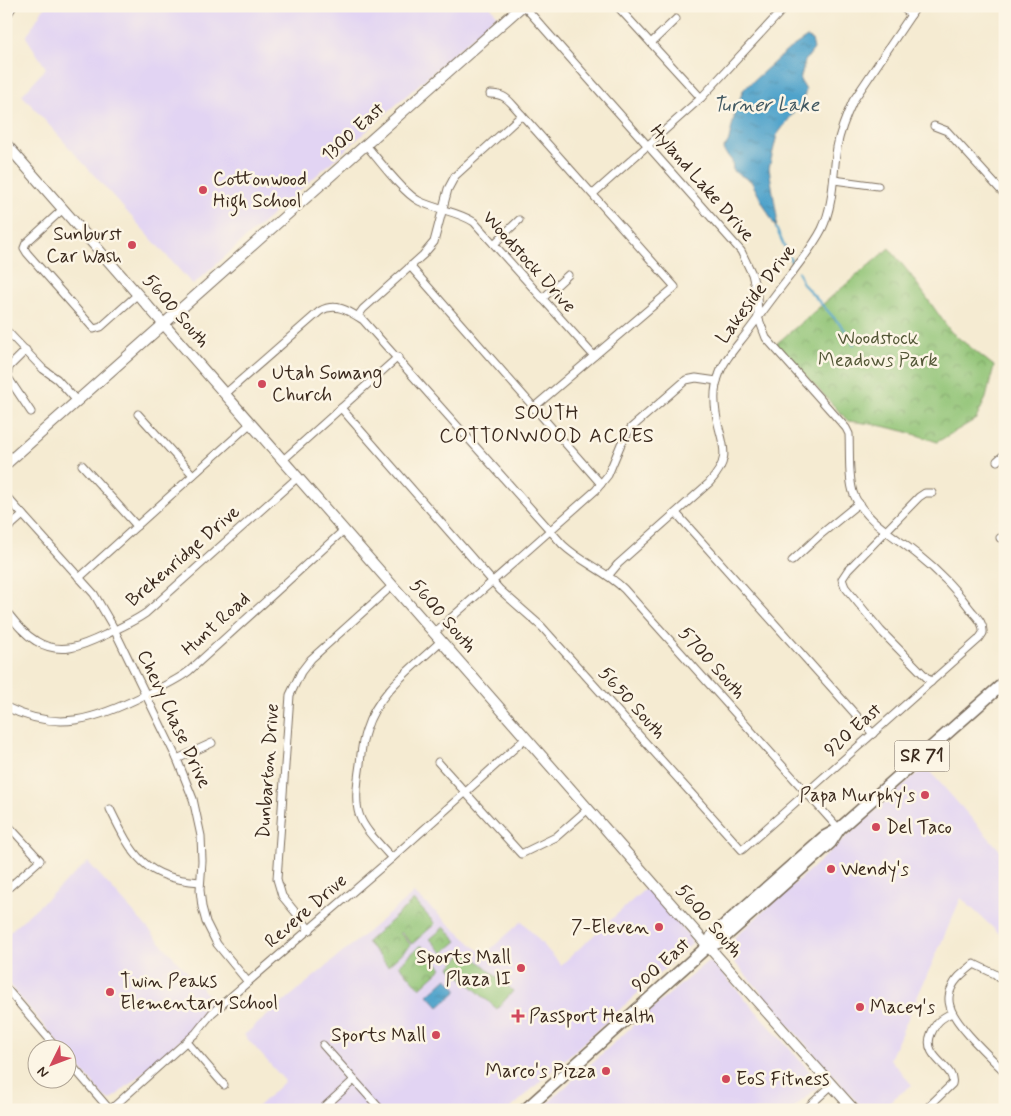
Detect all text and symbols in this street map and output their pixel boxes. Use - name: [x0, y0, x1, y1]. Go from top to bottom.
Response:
- water label: Turner Lake: [713, 92, 820, 119]
- street label: 1300 East: [316, 97, 390, 167]
- street label: Hyland Lake Drive: [644, 119, 760, 247]
- place label: Cottonwood High School: [213, 167, 307, 217]
- marker: Cottonwood High School: [197, 184, 209, 196]
- street label: Woodstock Drive: [476, 206, 582, 318]
- place label: Sunburst Car Wash: [46, 222, 122, 269]
- marker: Sunburst Car Wash: [126, 239, 138, 251]
- street label: Lakeside Drive: [710, 239, 802, 349]
- street label: 5600 South: [137, 269, 215, 353]
- park label: Woodstock Meadows Park: [818, 326, 938, 373]
- place label: Utah Somang Church: [272, 361, 382, 408]
- marker: Utah Somang Church: [256, 378, 268, 390]
- district label: SOUTH COTTONWOOD ACRES: [439, 400, 655, 450]
- street label: Brekenridge Drive: [121, 499, 246, 613]
- street label: 5600 South: [404, 574, 482, 658]
- street label: Hunt Road: [176, 587, 256, 661]
- street label: 5700 South: [673, 621, 751, 705]
- street label: Chevy Chase Drive: [130, 646, 217, 793]
- street label: 5650 South: [593, 661, 671, 745]
- street label: 920 East: [819, 697, 887, 763]
- street label: Dunbarton Drive: [251, 703, 285, 839]
- road number: SR 71: [894, 740, 950, 771]
- place label: Papa Murphy's: [800, 783, 916, 809]
- marker: Papa Murphy's: [919, 789, 931, 801]
- place label: Del Taco: [886, 815, 952, 840]
- marker: Del Taco: [870, 821, 882, 833]
- place label: Wendy's: [841, 857, 910, 883]
- marker: Wendy's: [825, 863, 837, 875]
- street label: Revere Drive: [259, 868, 353, 954]
- street label: 5600 South: [670, 879, 748, 963]
- place label: 7-Eleven: [571, 915, 649, 940]
- marker: 7-Eleven: [653, 921, 665, 933]
- street label: 900 East: [627, 932, 695, 998]
- place label: Sports Mall Plaza II: [416, 945, 511, 992]
- marker: Sports Mall Plaza II: [515, 962, 527, 974]
- place label: Twin Peaks Elementary School: [120, 969, 278, 1016]
- marker: Twin Peaks Elementary School: [104, 986, 116, 998]
- place label: Macey's: [870, 995, 936, 1020]
- marker: Macey's: [854, 1001, 866, 1013]
- place label: Passport Health: [529, 1004, 654, 1029]
- marker: Passport Health: [511, 1009, 525, 1023]
- place label: Sports Mall: [331, 1023, 426, 1048]
- marker: Sports Mall: [430, 1029, 442, 1041]
- north arrow: [28, 1038, 78, 1088]
- place label: Marco's Pizza: [486, 1059, 596, 1084]
- text: N: [33, 1063, 53, 1082]
- marker: Marco's Pizza: [600, 1065, 612, 1077]
- place label: EoS Fitness: [736, 1067, 829, 1092]
- marker: EoS Fitness: [720, 1073, 732, 1085]

